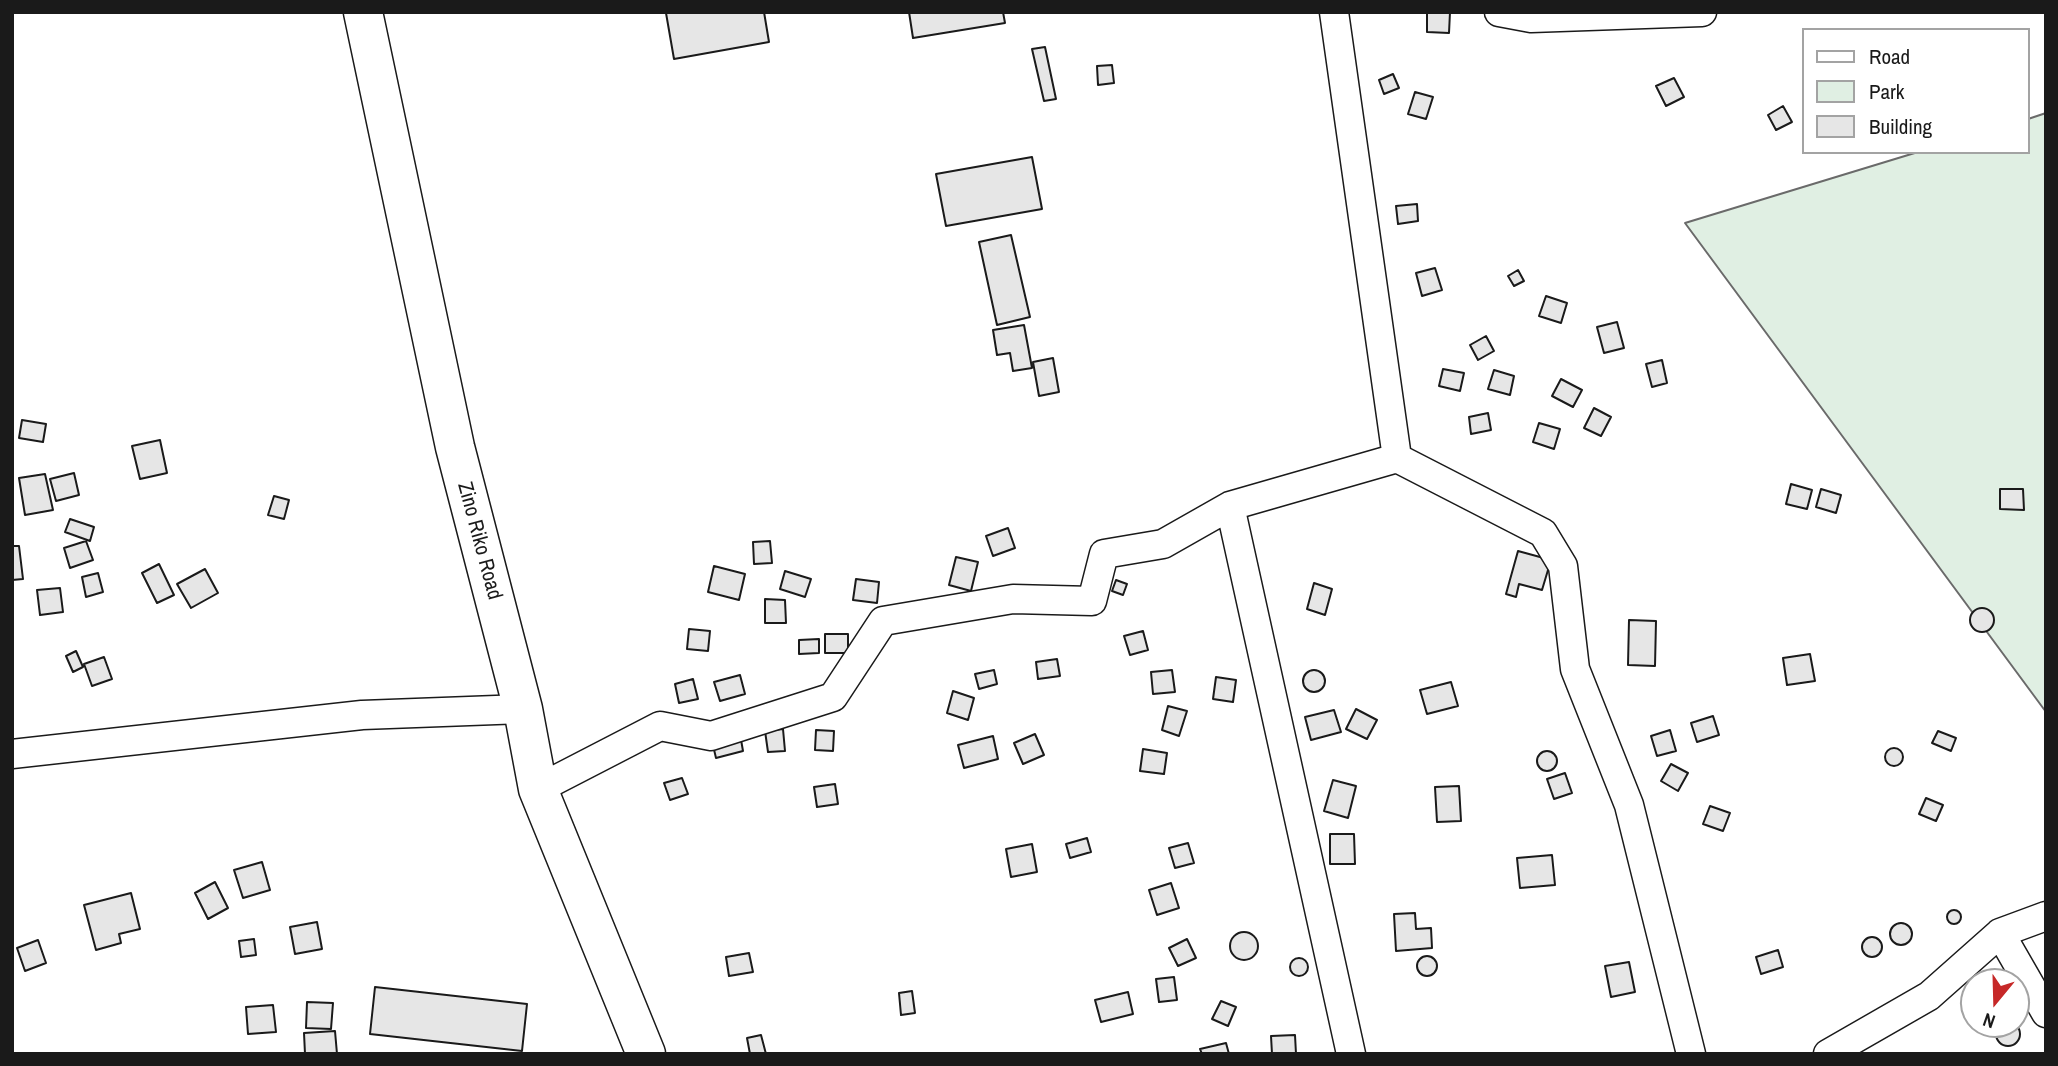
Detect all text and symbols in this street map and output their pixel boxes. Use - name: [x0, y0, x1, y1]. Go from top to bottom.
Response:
- legend: [1802, 28, 2030, 154]
- text: Road: [1869, 42, 1910, 71]
- text: Park: [1869, 77, 1904, 106]
- text: Building: [1869, 112, 1932, 141]
- street label: Zino Riko Road: [451, 479, 507, 603]
- north arrow: [1960, 968, 2030, 1038]
- text: N: [1979, 1007, 1998, 1035]

